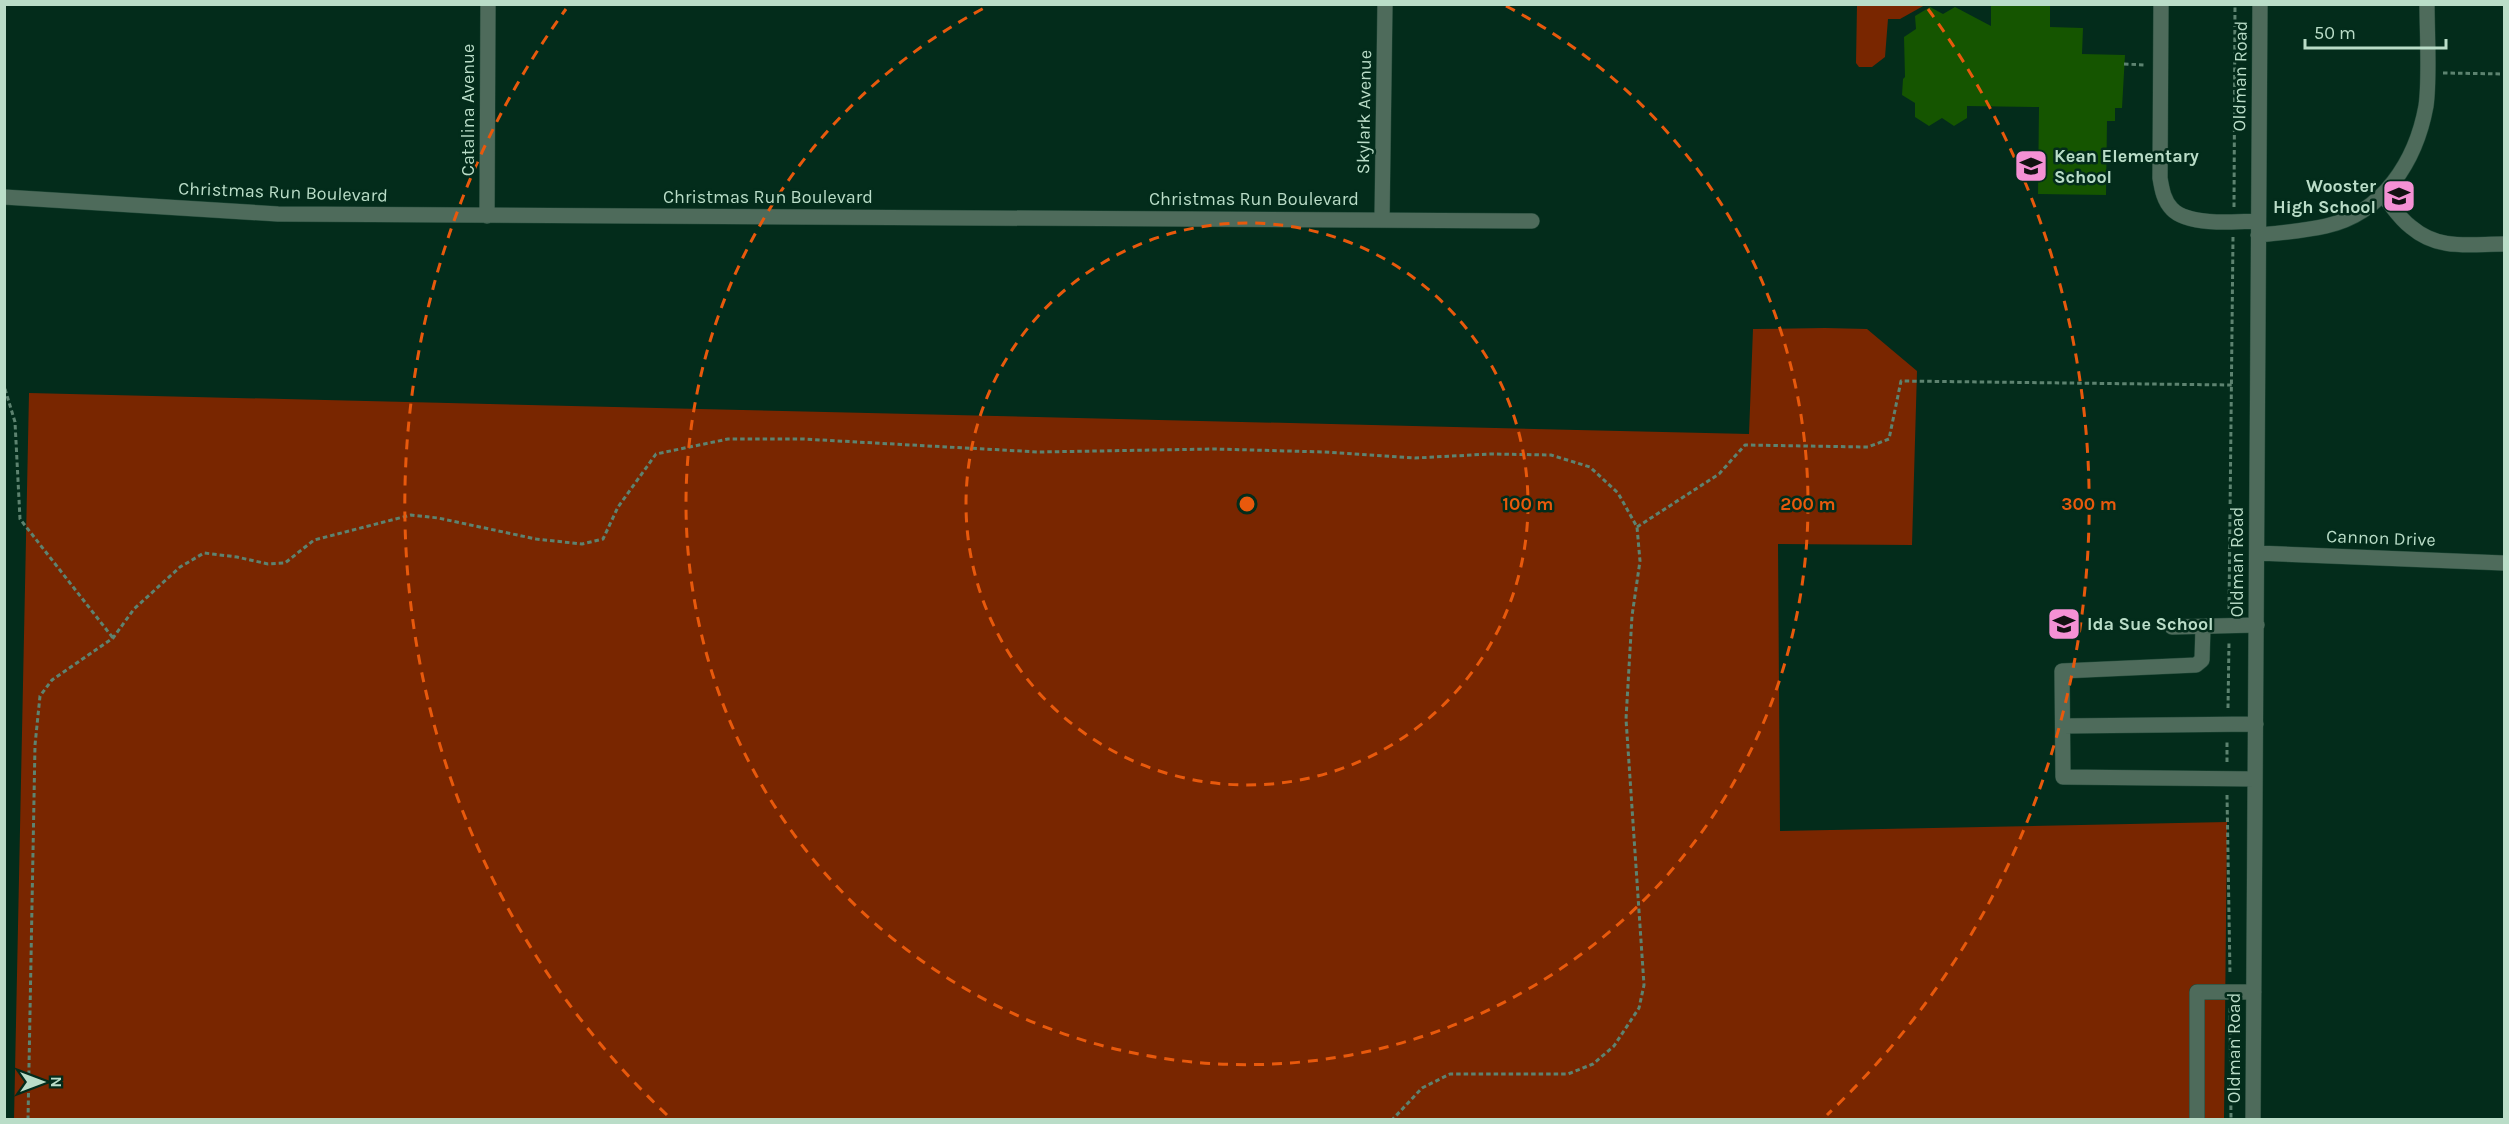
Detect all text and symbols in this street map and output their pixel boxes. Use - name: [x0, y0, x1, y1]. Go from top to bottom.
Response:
- scale bar: [2305, 12, 2446, 50]
- street label: Oldman Road: [2228, 20, 2252, 132]
- text: 50 m: [2314, 22, 2356, 44]
- street label: Catalina Avenue: [457, 44, 479, 176]
- street label: Skylark Avenue: [1352, 50, 1376, 174]
- place label: Kean Elementary School: [2054, 145, 2199, 188]
- school or university icon: Kean Elementary School: [2013, 148, 2049, 184]
- place label: Wooster High School: [2273, 175, 2376, 218]
- street label: Christmas Run Boulevard: [178, 177, 388, 207]
- school or university icon: Wooster High School: [2381, 178, 2417, 214]
- street label: Christmas Run Boulevard: [663, 186, 873, 208]
- street label: Christmas Run Boulevard: [1149, 188, 1359, 210]
- text: 100 m: [1503, 493, 1553, 515]
- text: 200 m: [1780, 493, 1836, 515]
- text: 300 m: [2061, 493, 2117, 515]
- centre of rings: [1237, 494, 1257, 514]
- street label: Oldman Road: [2226, 507, 2248, 617]
- street label: Cannon Drive: [2326, 525, 2436, 551]
- school or university icon: Ida Sue School: [2046, 606, 2082, 642]
- place label: Ida Sue School: [2087, 613, 2214, 635]
- street label: Oldman Road: [2223, 993, 2245, 1103]
- north arrow: [12, 1052, 72, 1112]
- text: N: [47, 1076, 66, 1088]

